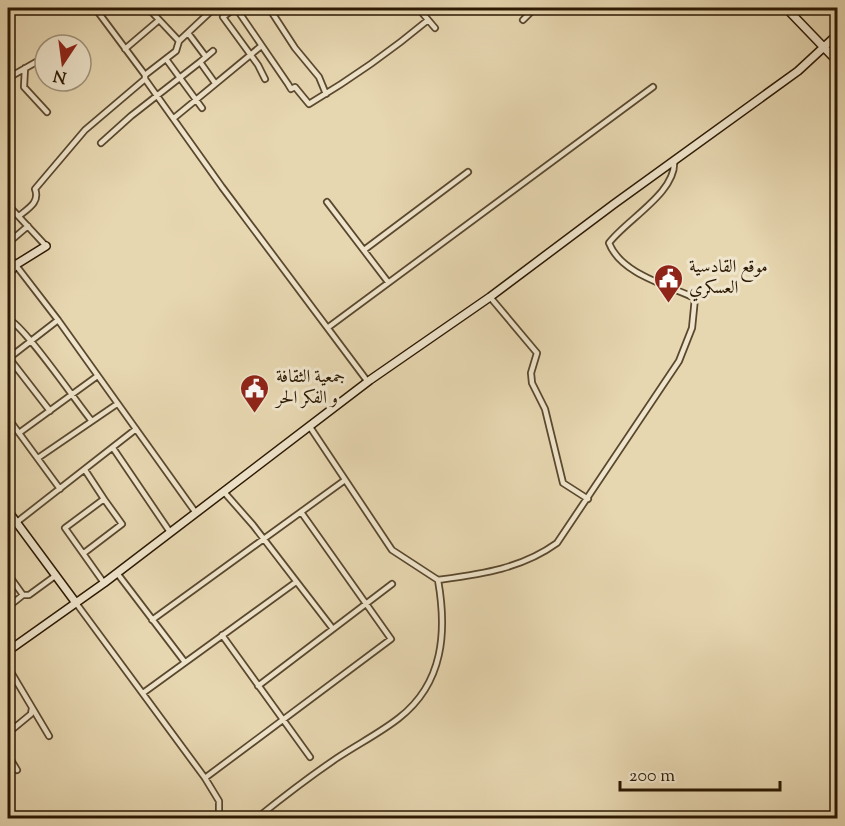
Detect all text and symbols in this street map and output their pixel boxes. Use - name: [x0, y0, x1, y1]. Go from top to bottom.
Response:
- north arrow: [33, 33, 93, 93]
- text: N: [51, 62, 69, 88]
- place label: موقع القادسية العسكري: [689, 255, 768, 302]
- public building icon: موقع القادسية العسكري: [652, 262, 684, 304]
- place label: جمعية الثقافة و الفكر الحر: [274, 365, 345, 412]
- public building icon: جمعية الثقافة و الفكر الحر: [239, 372, 271, 414]
- scale bar: [620, 754, 780, 792]
- text: 200 m: [629, 764, 675, 790]

